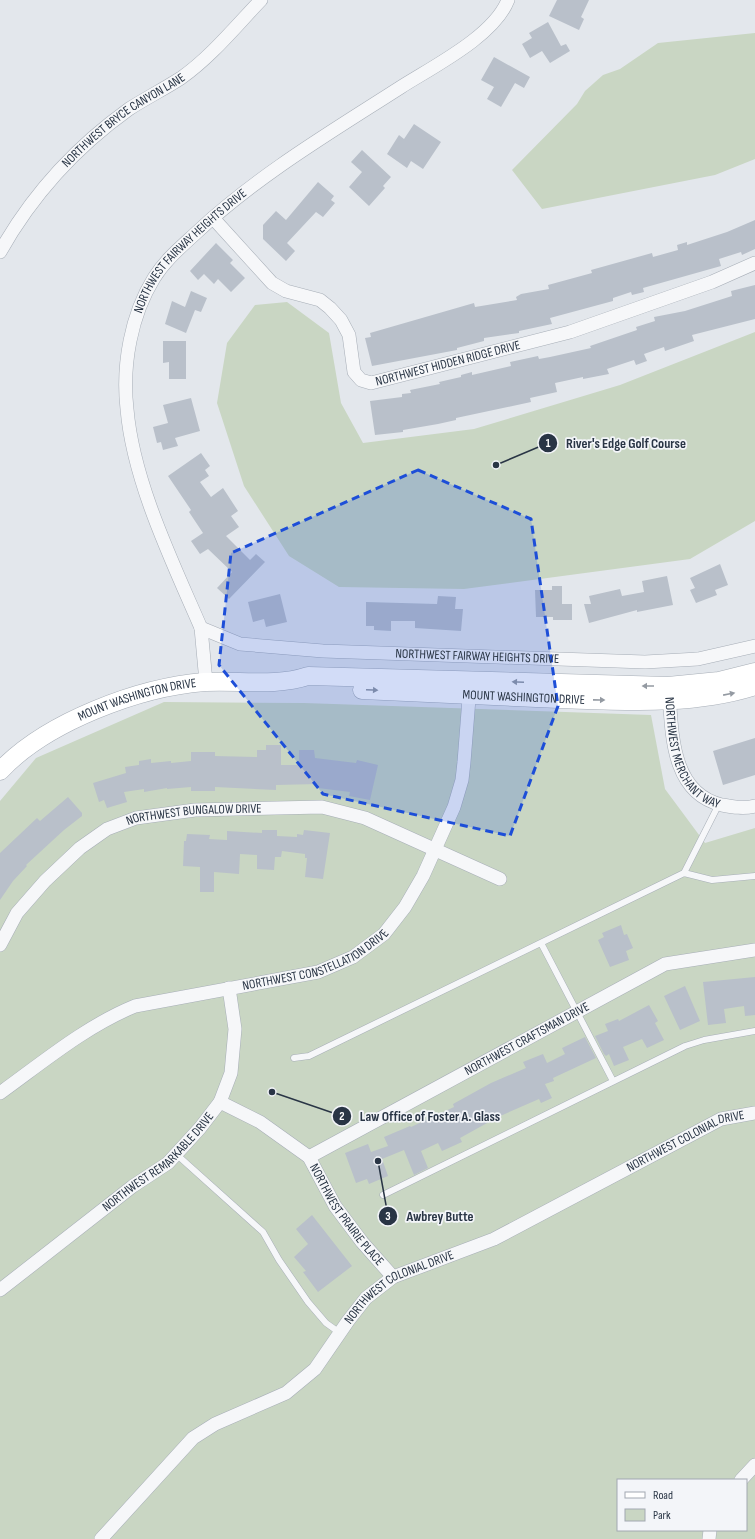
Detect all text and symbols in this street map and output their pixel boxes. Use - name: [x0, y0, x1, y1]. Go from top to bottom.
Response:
- street label: NORTHWEST BRYCE CANYON LANE: [58, 70, 188, 171]
- street label: NORTHWEST FAIRWAY HEIGHTS DRIVE: [130, 185, 250, 315]
- street label: NORTHWEST HIDDEN RIDGE DRIVE: [374, 337, 522, 390]
- callout: River's Edge Golf Course: [538, 430, 694, 456]
- text: River's Edge Golf Course: [566, 435, 686, 452]
- text: 1: [546, 436, 551, 451]
- street label: NORTHWEST FAIRWAY HEIGHTS DRIVE: [395, 645, 559, 667]
- street label: MOUNT WASHINGTON DRIVE: [75, 675, 197, 725]
- one-way arrow: [511, 679, 524, 685]
- one-way arrow: [641, 683, 654, 689]
- one-way arrow: [366, 687, 378, 694]
- street label: MOUNT WASHINGTON DRIVE: [462, 687, 585, 708]
- one-way arrow: [723, 690, 735, 696]
- one-way arrow: [593, 697, 606, 703]
- street label: NORTHWEST MERCHANT WAY: [661, 697, 723, 812]
- street label: NORTHWEST BUNGALOW DRIVE: [124, 800, 262, 829]
- street label: NORTHWEST CONSTELLATION DRIVE: [241, 926, 393, 994]
- street label: NORTHWEST CRAFTSMAN DRIVE: [462, 999, 592, 1079]
- callout: Law Office of Foster A. Glass: [332, 1103, 508, 1129]
- street label: NORTHWEST COLONIAL DRIVE: [624, 1107, 745, 1175]
- text: Law Office of Foster A. Glass: [360, 1108, 500, 1125]
- street label: NORTHWEST REMARKABLE DRIVE: [99, 1109, 217, 1215]
- text: 2: [339, 1109, 345, 1124]
- street label: NORTHWEST PRAIRIE PLACE: [306, 1161, 387, 1269]
- callout: Awbrey Butte: [378, 1203, 481, 1229]
- text: Awbrey Butte: [406, 1208, 473, 1225]
- text: 3: [385, 1209, 391, 1224]
- street label: NORTHWEST COLONIAL DRIVE: [341, 1247, 456, 1327]
- legend: [617, 1479, 747, 1531]
- text: Road: [653, 1488, 673, 1503]
- text: Park: [653, 1508, 671, 1523]

